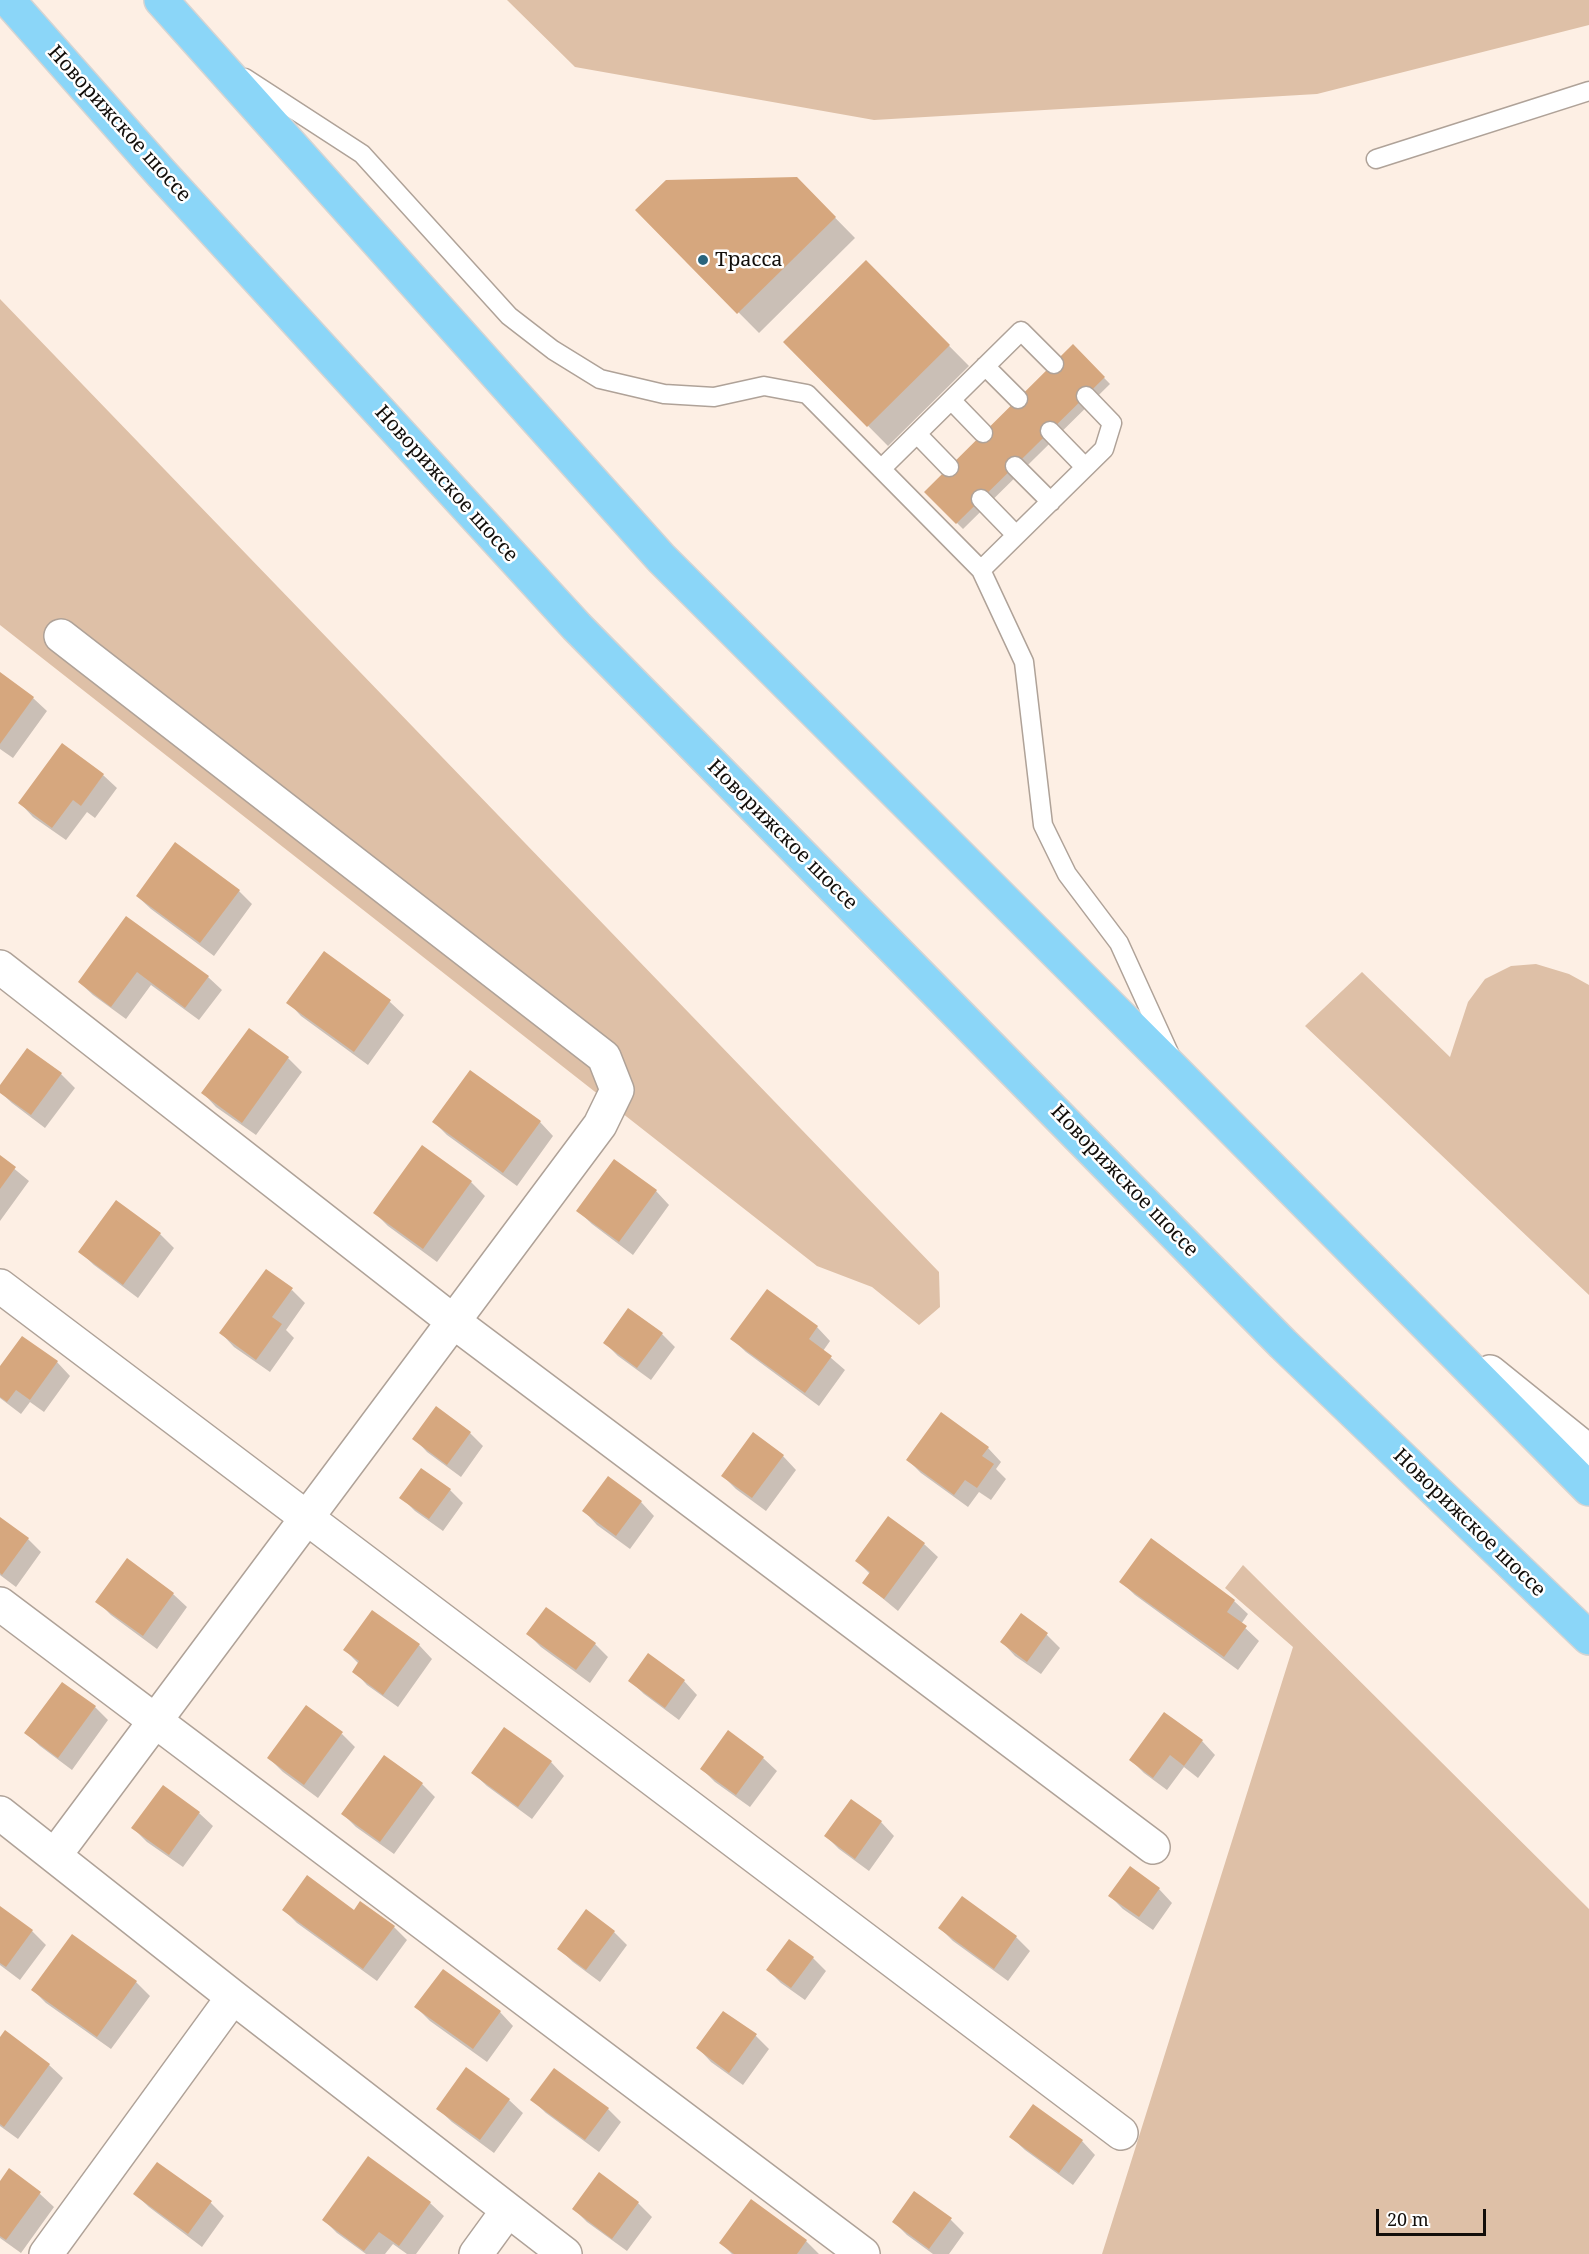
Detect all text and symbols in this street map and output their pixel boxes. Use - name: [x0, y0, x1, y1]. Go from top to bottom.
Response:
- street label: Новорижское шоссе: [42, 41, 196, 207]
- place label: Трасса: [715, 248, 783, 272]
- marker: Трасса: [696, 253, 710, 267]
- street label: Новорижское шоссе: [369, 401, 523, 567]
- street label: Новорижское шоссе: [702, 755, 862, 915]
- street label: Новорижское шоссе: [1045, 1100, 1203, 1262]
- street label: Новорижское шоссе: [1388, 1444, 1550, 1602]
- scale bar: [1379, 2197, 1488, 2235]
- text: 20 m: [1387, 2207, 1429, 2231]

